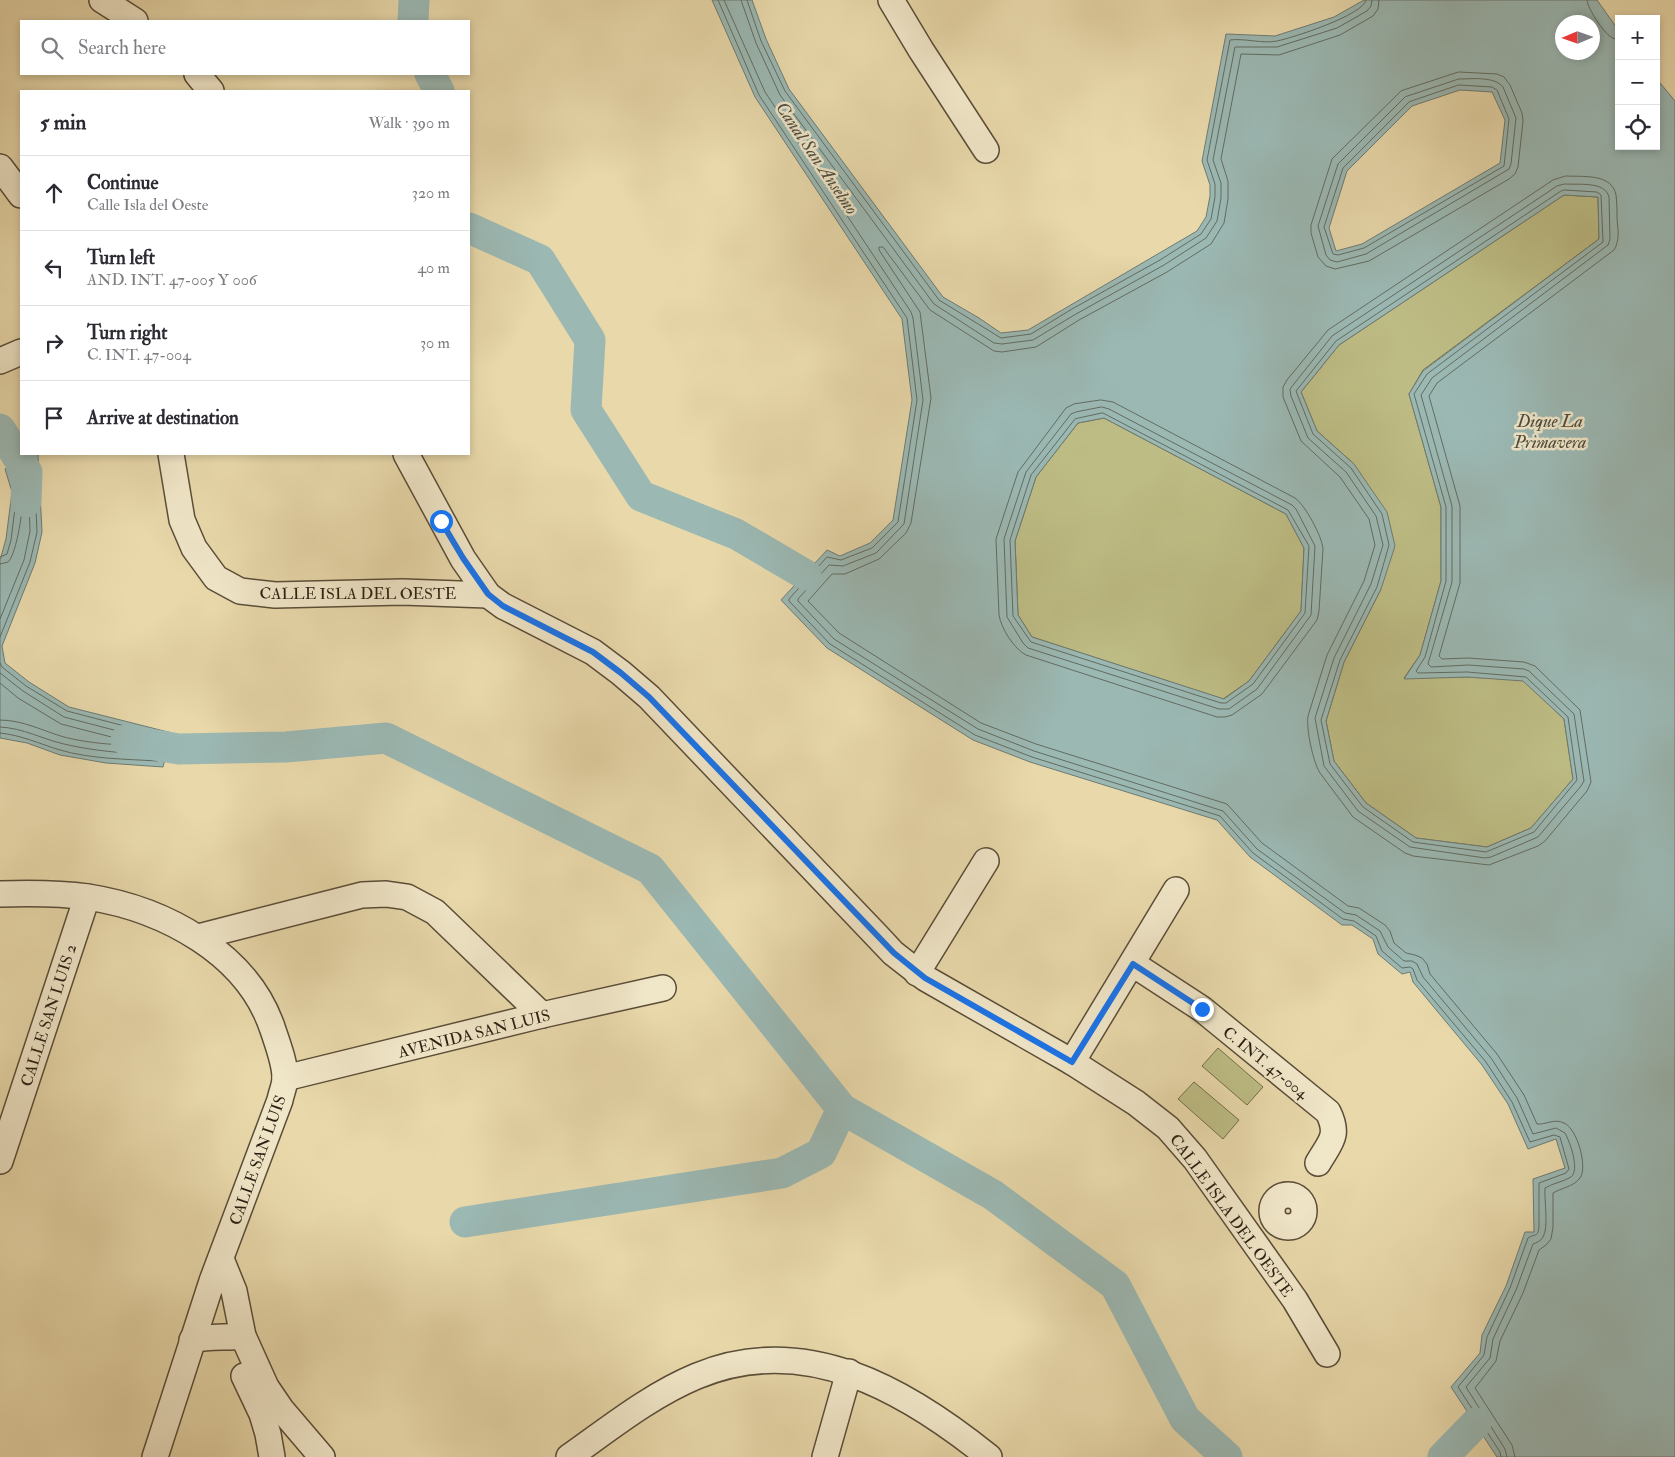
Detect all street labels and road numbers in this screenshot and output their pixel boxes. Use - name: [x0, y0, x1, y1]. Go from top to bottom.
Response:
- street label: CALLE ISLA DEL OESTE: [260, 584, 456, 604]
- street label: CALLE SAN LUIS 2: [17, 942, 81, 1089]
- street label: AVENIDA SAN LUIS: [395, 1005, 552, 1063]
- street label: C. INT. 47-004: [1219, 1022, 1313, 1104]
- street label: CALLE SAN LUIS: [225, 1093, 291, 1228]
- street label: CALLE ISLA DEL OESTE: [1165, 1130, 1297, 1301]

